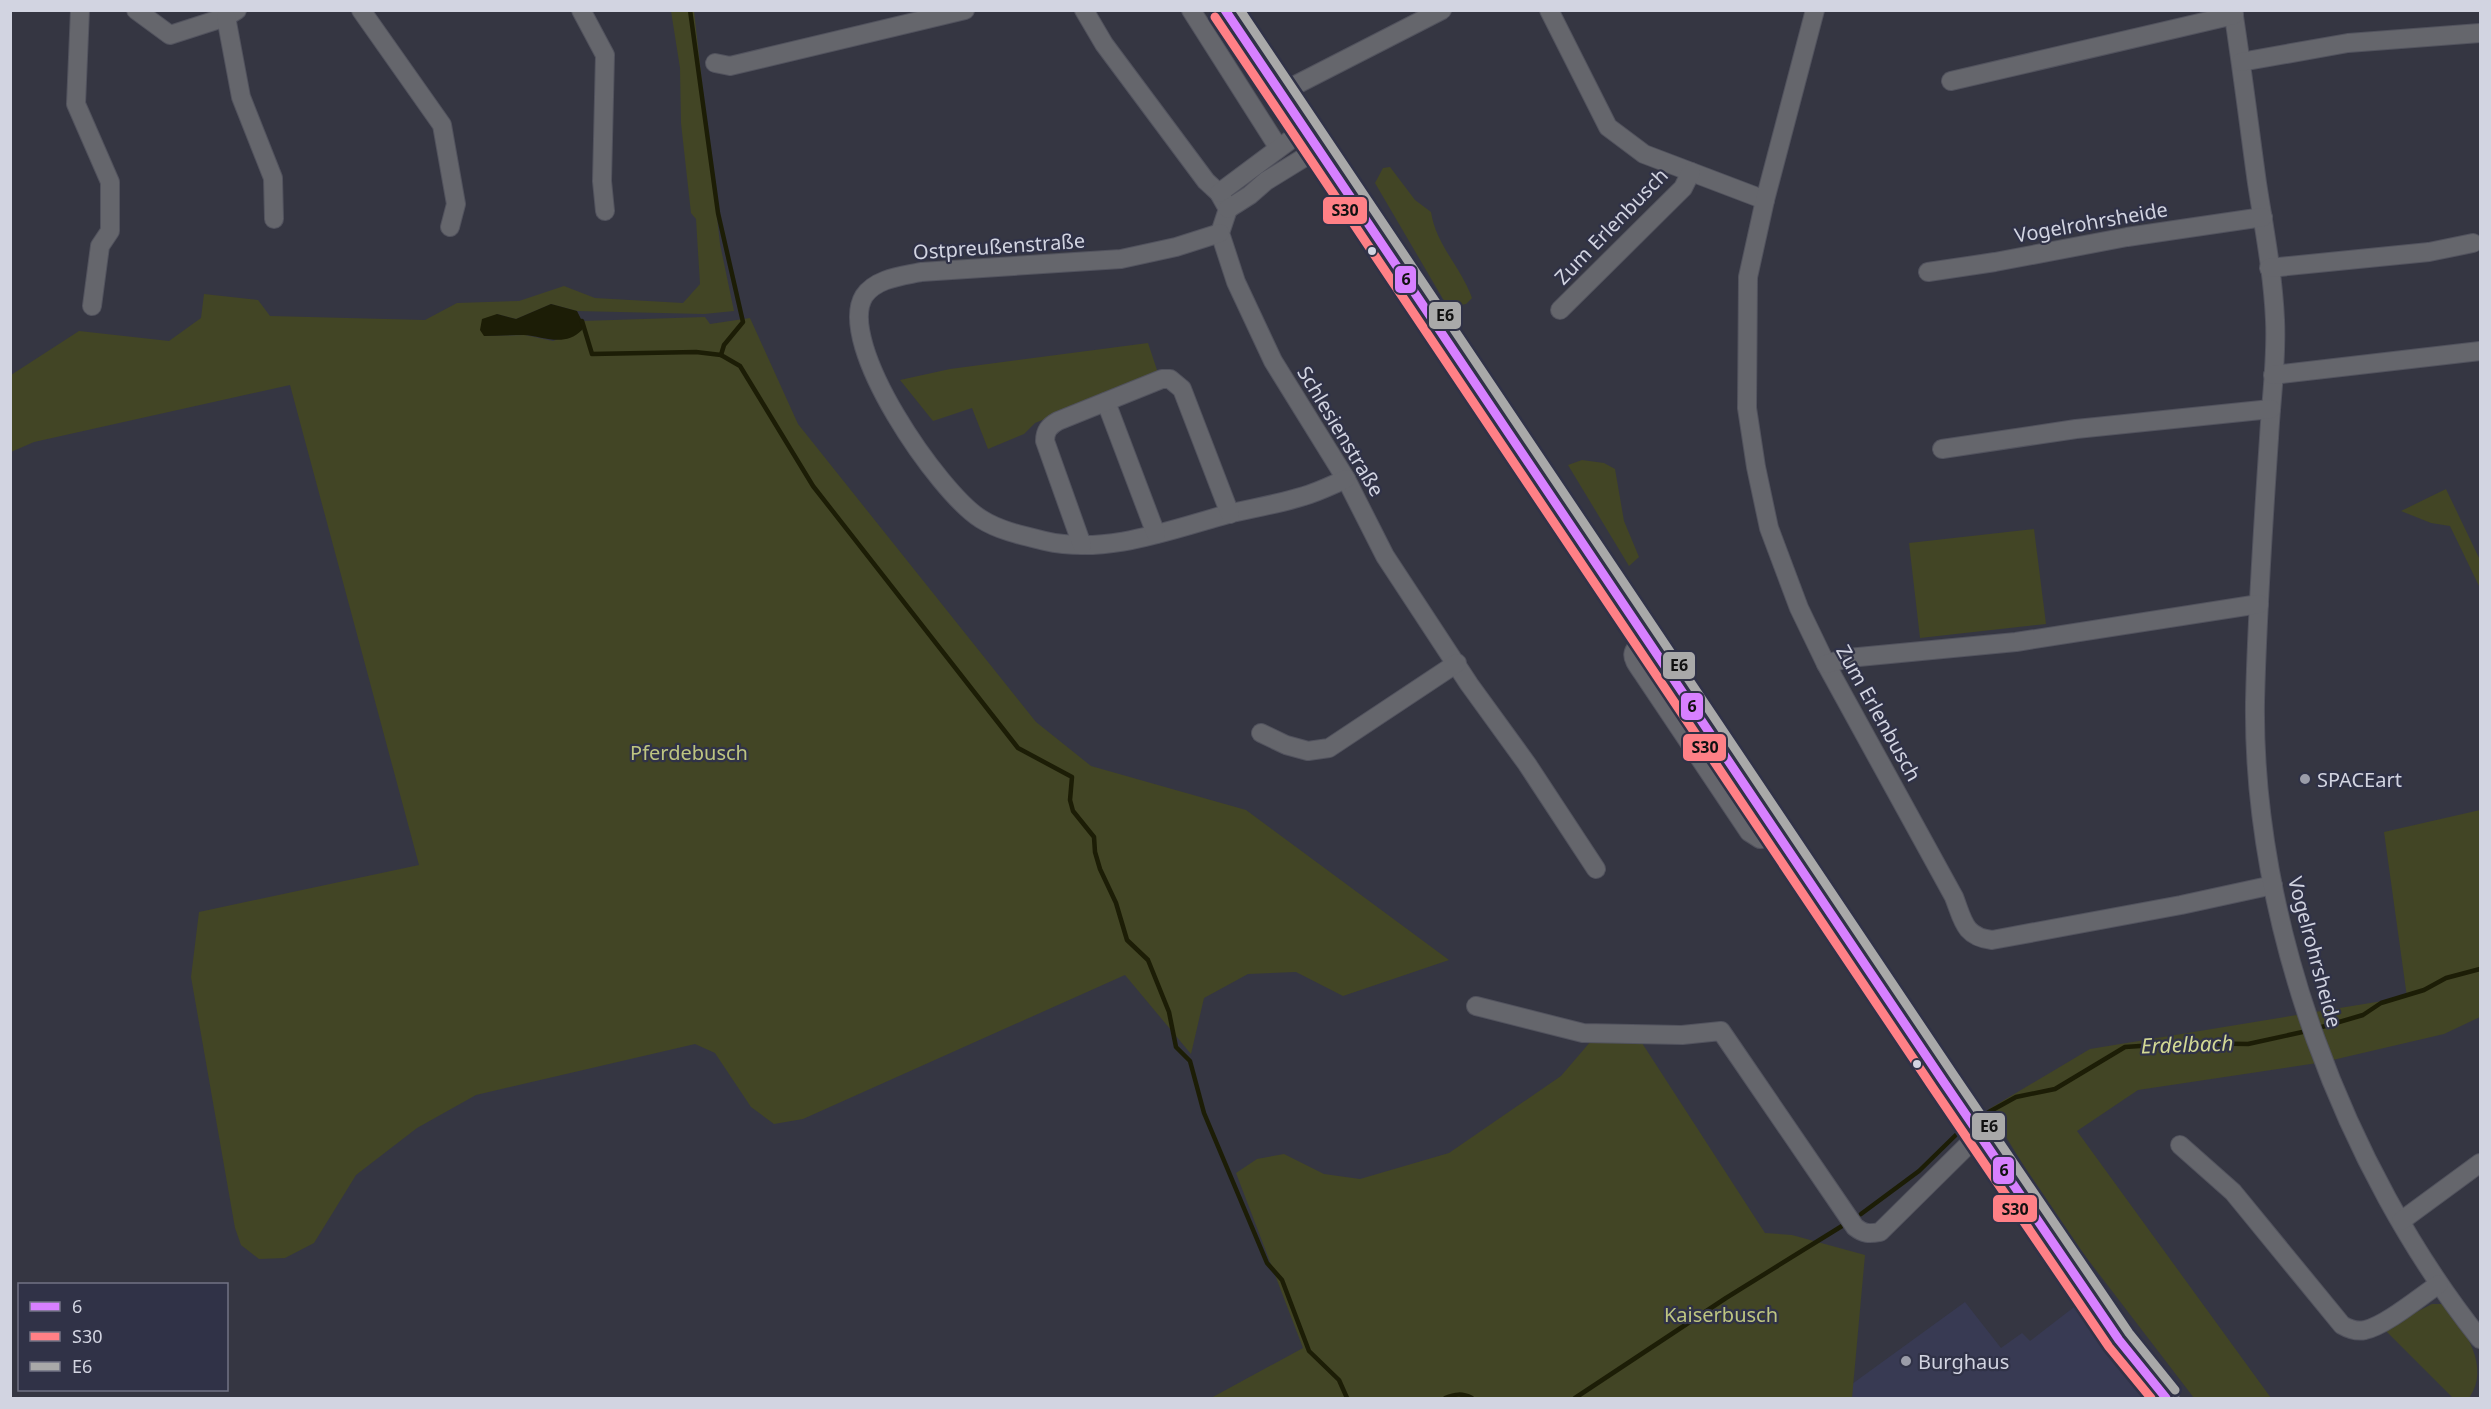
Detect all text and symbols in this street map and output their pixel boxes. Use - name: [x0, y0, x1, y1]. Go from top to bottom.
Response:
- street label: Zum Erlenbusch: [1548, 162, 1674, 290]
- street label: Vogelrohrsheide: [2012, 195, 2170, 249]
- line badge: S30: [1322, 196, 1368, 225]
- text: S30: [1331, 199, 1359, 221]
- street label: Ostpreußenstraße: [912, 227, 1086, 265]
- unlabelled marker: [1366, 245, 1378, 257]
- line badge: 6: [1394, 265, 1417, 294]
- text: 6: [1401, 268, 1411, 290]
- line badge: E6: [1428, 301, 1462, 330]
- text: E6: [1436, 304, 1454, 326]
- street label: Schlesienstraße: [1291, 361, 1391, 501]
- street label: Zum Erlenbusch: [1830, 640, 1928, 786]
- line badge: E6: [1662, 651, 1696, 680]
- text: E6: [1670, 654, 1688, 676]
- line badge: 6: [1680, 692, 1704, 721]
- text: 6: [1687, 695, 1697, 717]
- line badge: S30: [1682, 733, 1727, 762]
- text: S30: [1691, 736, 1719, 758]
- park label: Pferdebusch: [630, 739, 748, 766]
- place label: SPACEart: [2317, 766, 2402, 793]
- marker: SPACEart: [2298, 772, 2312, 786]
- street label: Vogelrohrsheide: [2282, 874, 2348, 1030]
- water label: Erdelbach: [2140, 1028, 2234, 1060]
- unlabelled marker: [1911, 1058, 1923, 1070]
- line badge: E6: [1971, 1112, 2006, 1141]
- text: E6: [1980, 1115, 1998, 1137]
- line badge: 6: [1992, 1156, 2015, 1185]
- text: 6: [1999, 1159, 2009, 1181]
- line badge: S30: [1992, 1194, 2038, 1223]
- text: S30: [2001, 1198, 2029, 1220]
- legend: [18, 1283, 228, 1391]
- text: 6: [72, 1294, 82, 1318]
- park label: Kaiserbusch: [1664, 1301, 1778, 1328]
- text: S30: [72, 1324, 102, 1348]
- place label: Burghaus: [1918, 1348, 2009, 1375]
- text: E6: [72, 1354, 92, 1378]
- marker: Burghaus: [1899, 1354, 1913, 1368]

